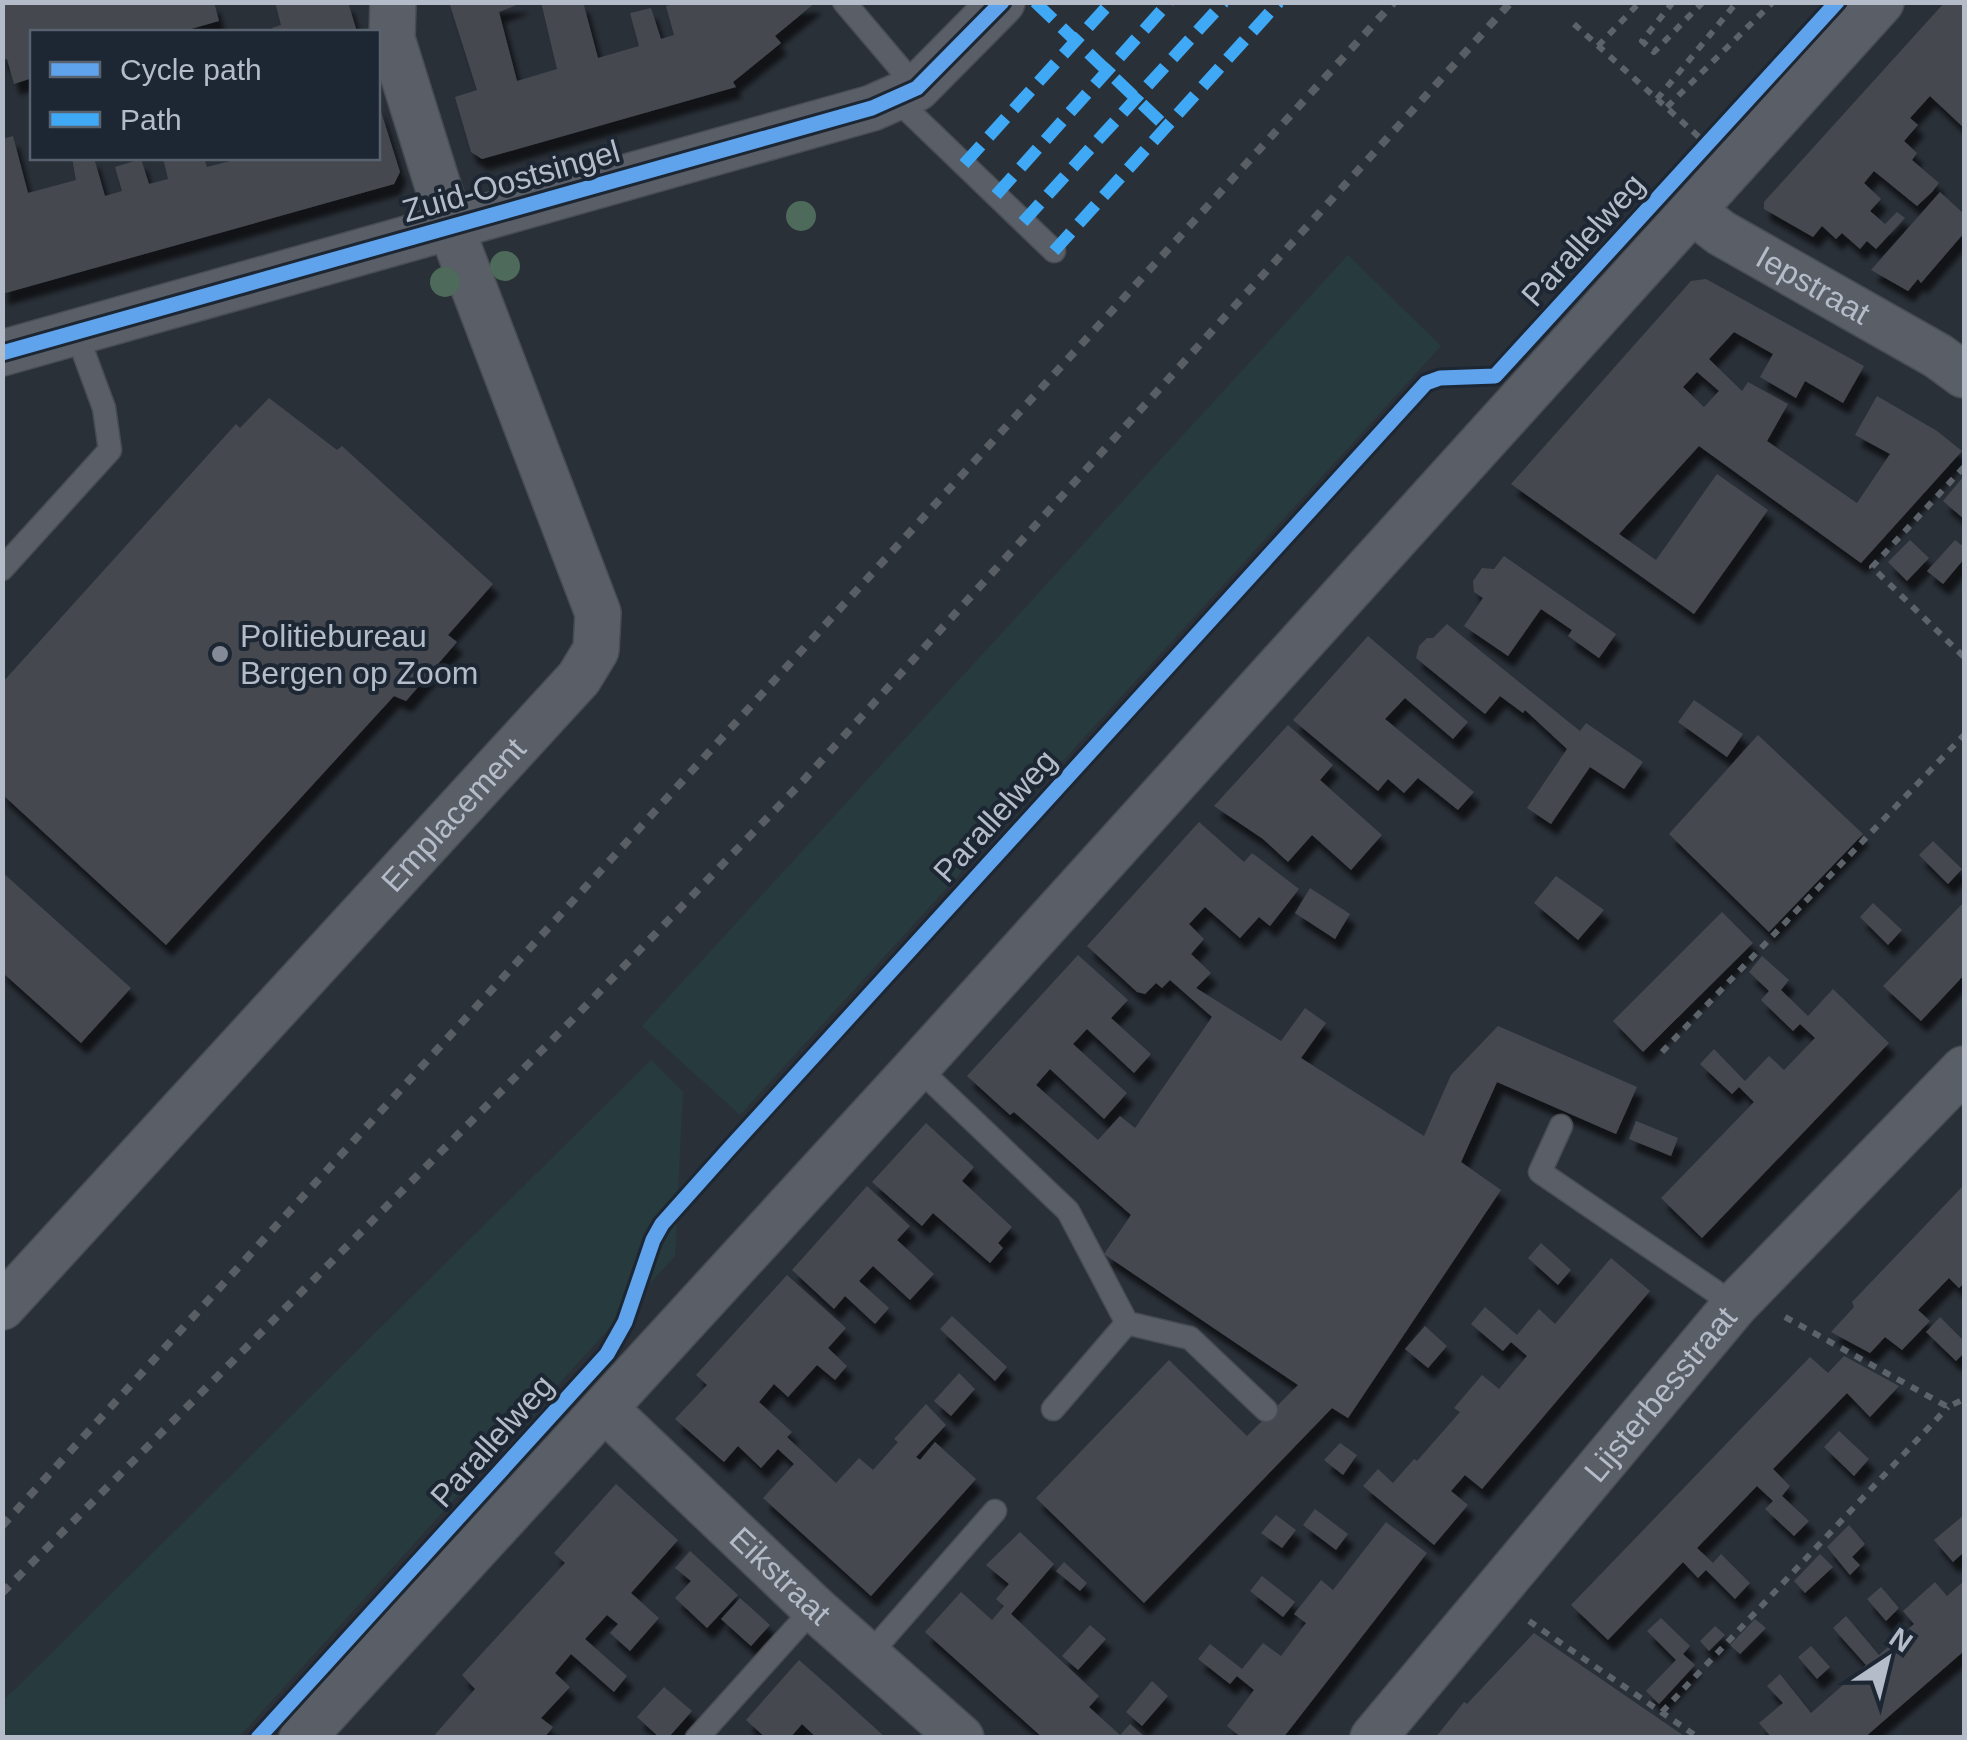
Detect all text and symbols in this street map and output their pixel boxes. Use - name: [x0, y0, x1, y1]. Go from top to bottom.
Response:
- legend: [30, 30, 380, 160]
- text: Cycle path: [120, 53, 262, 86]
- text: Path: [120, 103, 182, 136]
- street label: Zuid-Oostsingel: [398, 133, 624, 229]
- street label: Parallelweg: [1514, 166, 1652, 314]
- street label: Iepstraat: [1750, 239, 1876, 332]
- place label: Politiebureau Bergen op Zoom: [240, 618, 478, 691]
- marker: Politiebureau Bergen op Zoom: [209, 643, 231, 665]
- street label: Emplacement: [374, 730, 533, 899]
- street label: Parallelweg: [926, 742, 1064, 890]
- street label: Lijsterbesstraat: [1577, 1299, 1744, 1489]
- street label: Parallelweg: [423, 1367, 561, 1515]
- street label: Eikstraat: [723, 1520, 838, 1632]
- north arrow: [1837, 1610, 1937, 1710]
- text: N: [1884, 1621, 1918, 1658]

